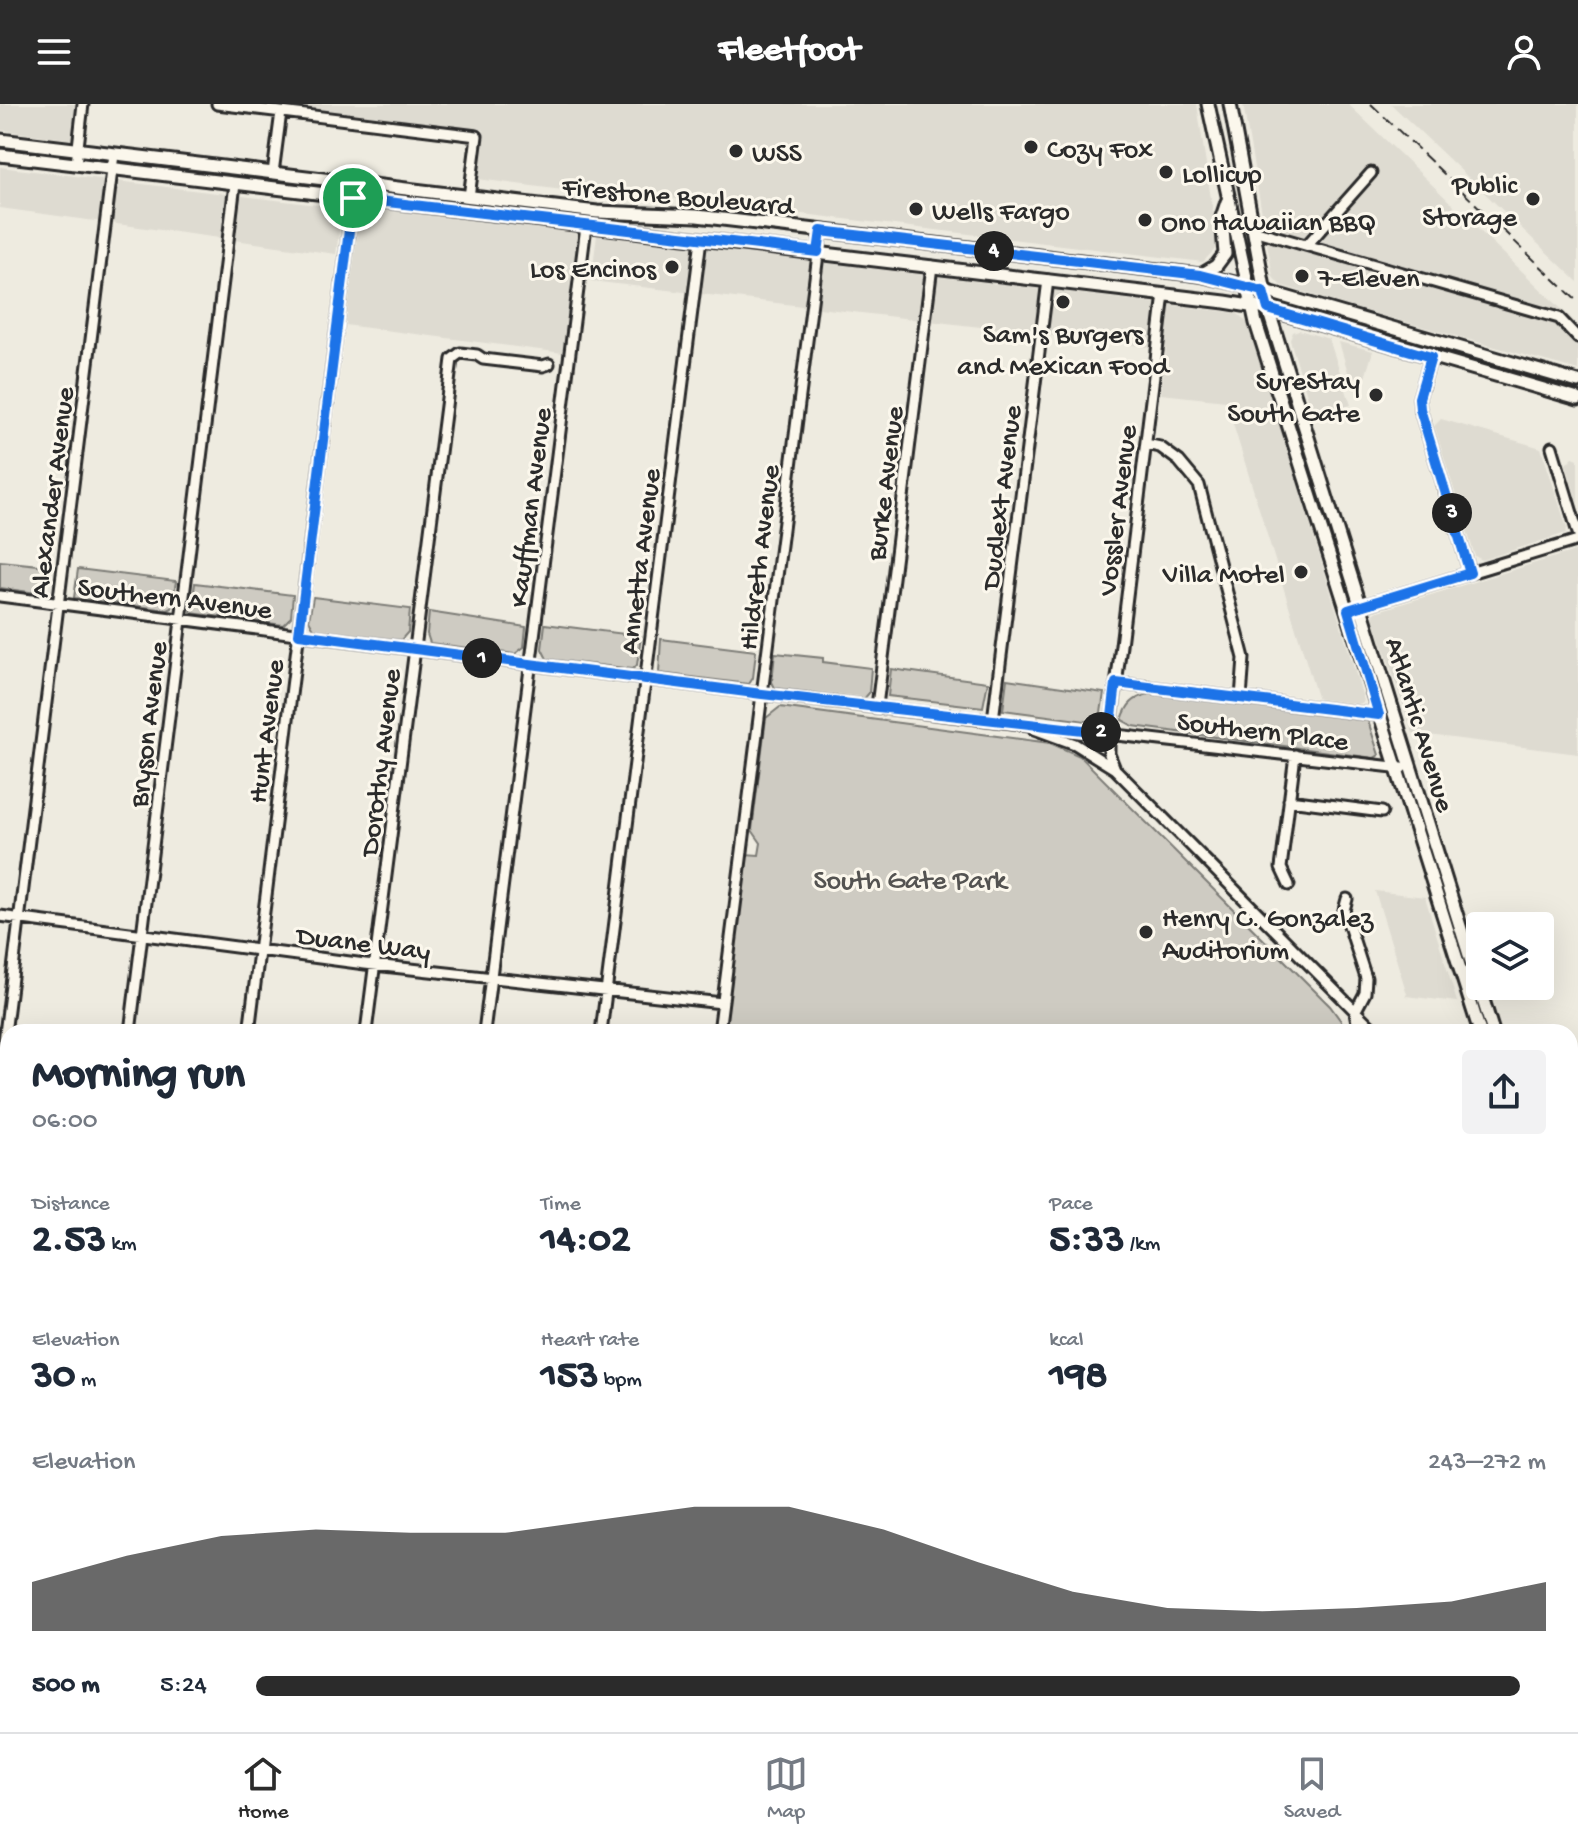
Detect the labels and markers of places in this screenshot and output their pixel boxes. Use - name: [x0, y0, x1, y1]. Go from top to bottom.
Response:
- place label: Cozy Fox: [1047, 135, 1153, 168]
- marker: Cozy Fox: [1022, 138, 1040, 156]
- place label: WSS: [752, 139, 802, 172]
- marker: WSS: [727, 142, 745, 160]
- place label: Lollicup: [1182, 160, 1262, 193]
- marker: Lollicup: [1157, 163, 1175, 181]
- pin: [319, 164, 387, 232]
- place label: Public Storage: [1422, 171, 1518, 236]
- marker: Public Storage: [1524, 190, 1542, 208]
- place label: Wells Fargo: [932, 197, 1070, 230]
- marker: Wells Fargo: [907, 200, 925, 218]
- place label: Ono Hawaiian BBQ: [1161, 208, 1376, 241]
- marker: Ono Hawaiian BBQ: [1136, 211, 1154, 229]
- pin: 4: [974, 231, 1014, 271]
- place label: Los Encinos: [530, 255, 657, 288]
- marker: Los Encinos: [663, 258, 681, 276]
- place label: 7-Eleven: [1317, 264, 1420, 297]
- marker: 7-Eleven: [1293, 267, 1311, 285]
- marker: Sam's Burgers and Mexican Food: [1054, 293, 1072, 311]
- place label: Sam's Burgers and Mexican Food: [957, 320, 1171, 385]
- place label: SureStay South Gate: [1227, 367, 1361, 432]
- marker: SureStay South Gate: [1367, 386, 1385, 404]
- pin: 3: [1432, 493, 1472, 533]
- place label: Villa Motel: [1162, 560, 1285, 593]
- marker: Villa Motel: [1292, 563, 1310, 581]
- pin: 1: [462, 638, 502, 678]
- pin: 2: [1081, 712, 1121, 752]
- place label: Henry C. Gonzalez Auditorium: [1162, 904, 1375, 969]
- marker: Henry C. Gonzalez Auditorium: [1137, 923, 1155, 941]

